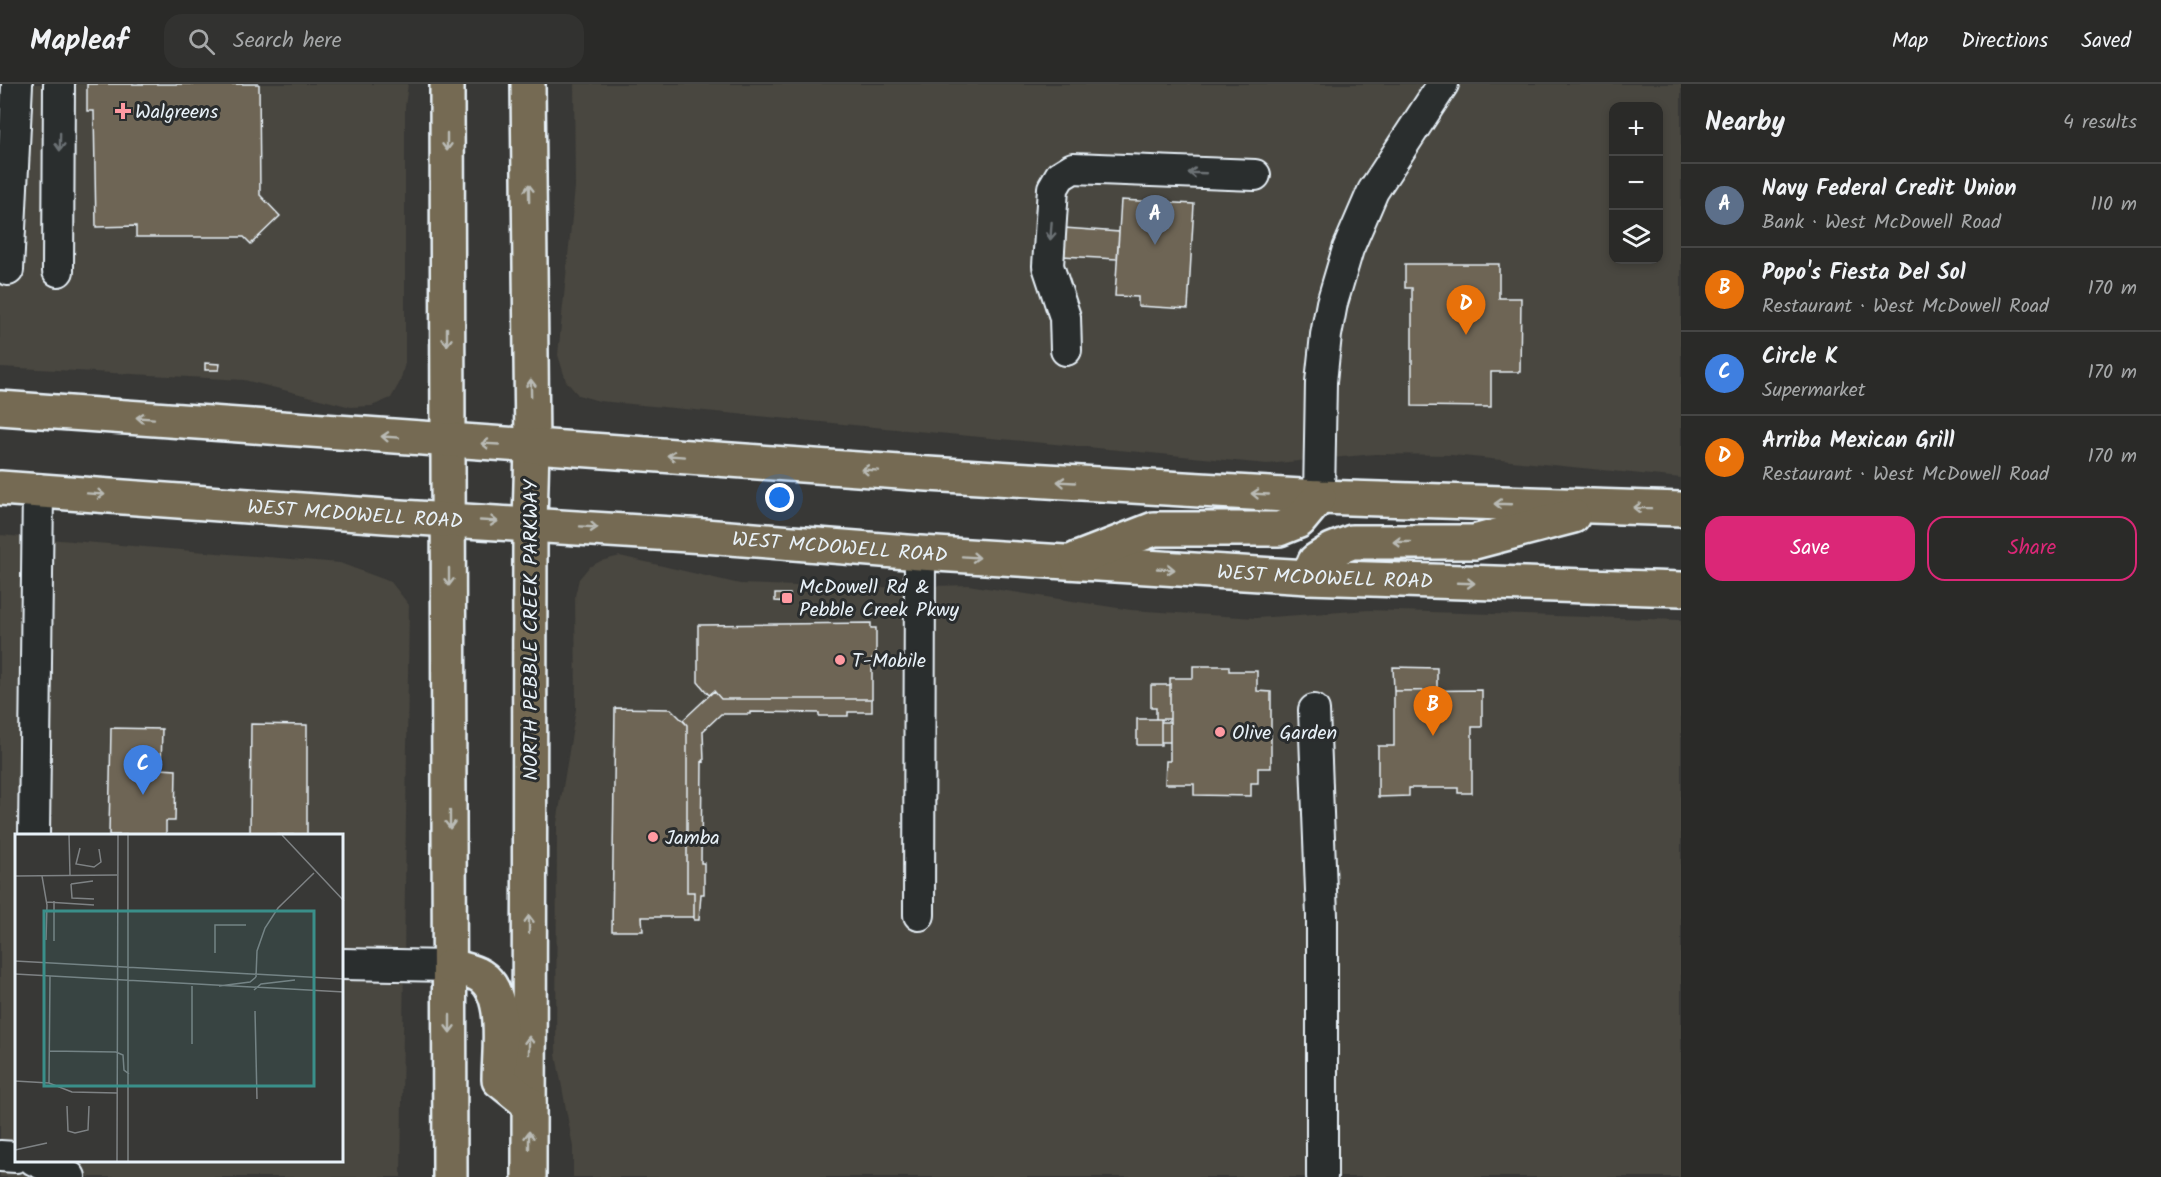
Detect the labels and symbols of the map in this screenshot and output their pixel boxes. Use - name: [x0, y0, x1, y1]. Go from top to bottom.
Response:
- place label: Walgreens: [135, 97, 219, 129]
- marker: Walgreens: [116, 104, 130, 118]
- one-way arrow: [54, 132, 65, 152]
- one-way arrow: [441, 132, 453, 152]
- one-way arrow: [1187, 168, 1207, 179]
- one-way arrow: [523, 183, 535, 203]
- pin: A: [1136, 196, 1174, 245]
- one-way arrow: [1045, 220, 1056, 240]
- pin: D: [1446, 286, 1486, 335]
- one-way arrow: [441, 327, 453, 347]
- one-way arrow: [525, 378, 537, 398]
- one-way arrow: [136, 413, 156, 424]
- one-way arrow: [380, 431, 400, 442]
- one-way arrow: [481, 438, 501, 449]
- one-way arrow: [666, 450, 686, 461]
- one-way arrow: [861, 464, 881, 475]
- one-way arrow: [1056, 476, 1076, 487]
- street label: NORTH PEBBLE CREEK PARKWAY: [516, 478, 548, 781]
- your location: [765, 483, 794, 512]
- one-way arrow: [1251, 488, 1271, 499]
- one-way arrow: [86, 489, 106, 500]
- street label: WEST MCDOWELL ROAD: [246, 492, 464, 539]
- one-way arrow: [1493, 498, 1513, 509]
- one-way arrow: [1633, 502, 1653, 514]
- one-way arrow: [479, 516, 499, 527]
- one-way arrow: [578, 522, 598, 533]
- street label: WEST MCDOWELL ROAD: [731, 524, 949, 573]
- one-way arrow: [1393, 536, 1413, 548]
- one-way arrow: [961, 551, 981, 562]
- street label: WEST MCDOWELL ROAD: [1216, 557, 1433, 599]
- one-way arrow: [1156, 564, 1176, 575]
- one-way arrow: [443, 567, 455, 587]
- place label: McDowell Rd & Pebble Creek Pkwy: [799, 572, 959, 627]
- one-way arrow: [1455, 577, 1475, 588]
- marker: McDowell Rd & Pebble Creek Pkwy: [780, 591, 794, 605]
- place label: T-Mobile: [852, 646, 926, 678]
- marker: T-Mobile: [833, 653, 847, 667]
- pin: B: [1414, 686, 1452, 736]
- place label: Olive Garden: [1232, 718, 1337, 750]
- marker: Olive Garden: [1213, 725, 1227, 739]
- pin: C: [124, 746, 162, 795]
- one-way arrow: [444, 810, 456, 830]
- place label: Jamba: [665, 823, 720, 855]
- marker: Jamba: [646, 830, 660, 844]
- inset map: [15, 834, 344, 1162]
- one-way arrow: [523, 915, 535, 935]
- one-way arrow: [444, 1014, 456, 1034]
- one-way arrow: [523, 1036, 535, 1056]
- one-way arrow: [523, 1131, 535, 1151]

